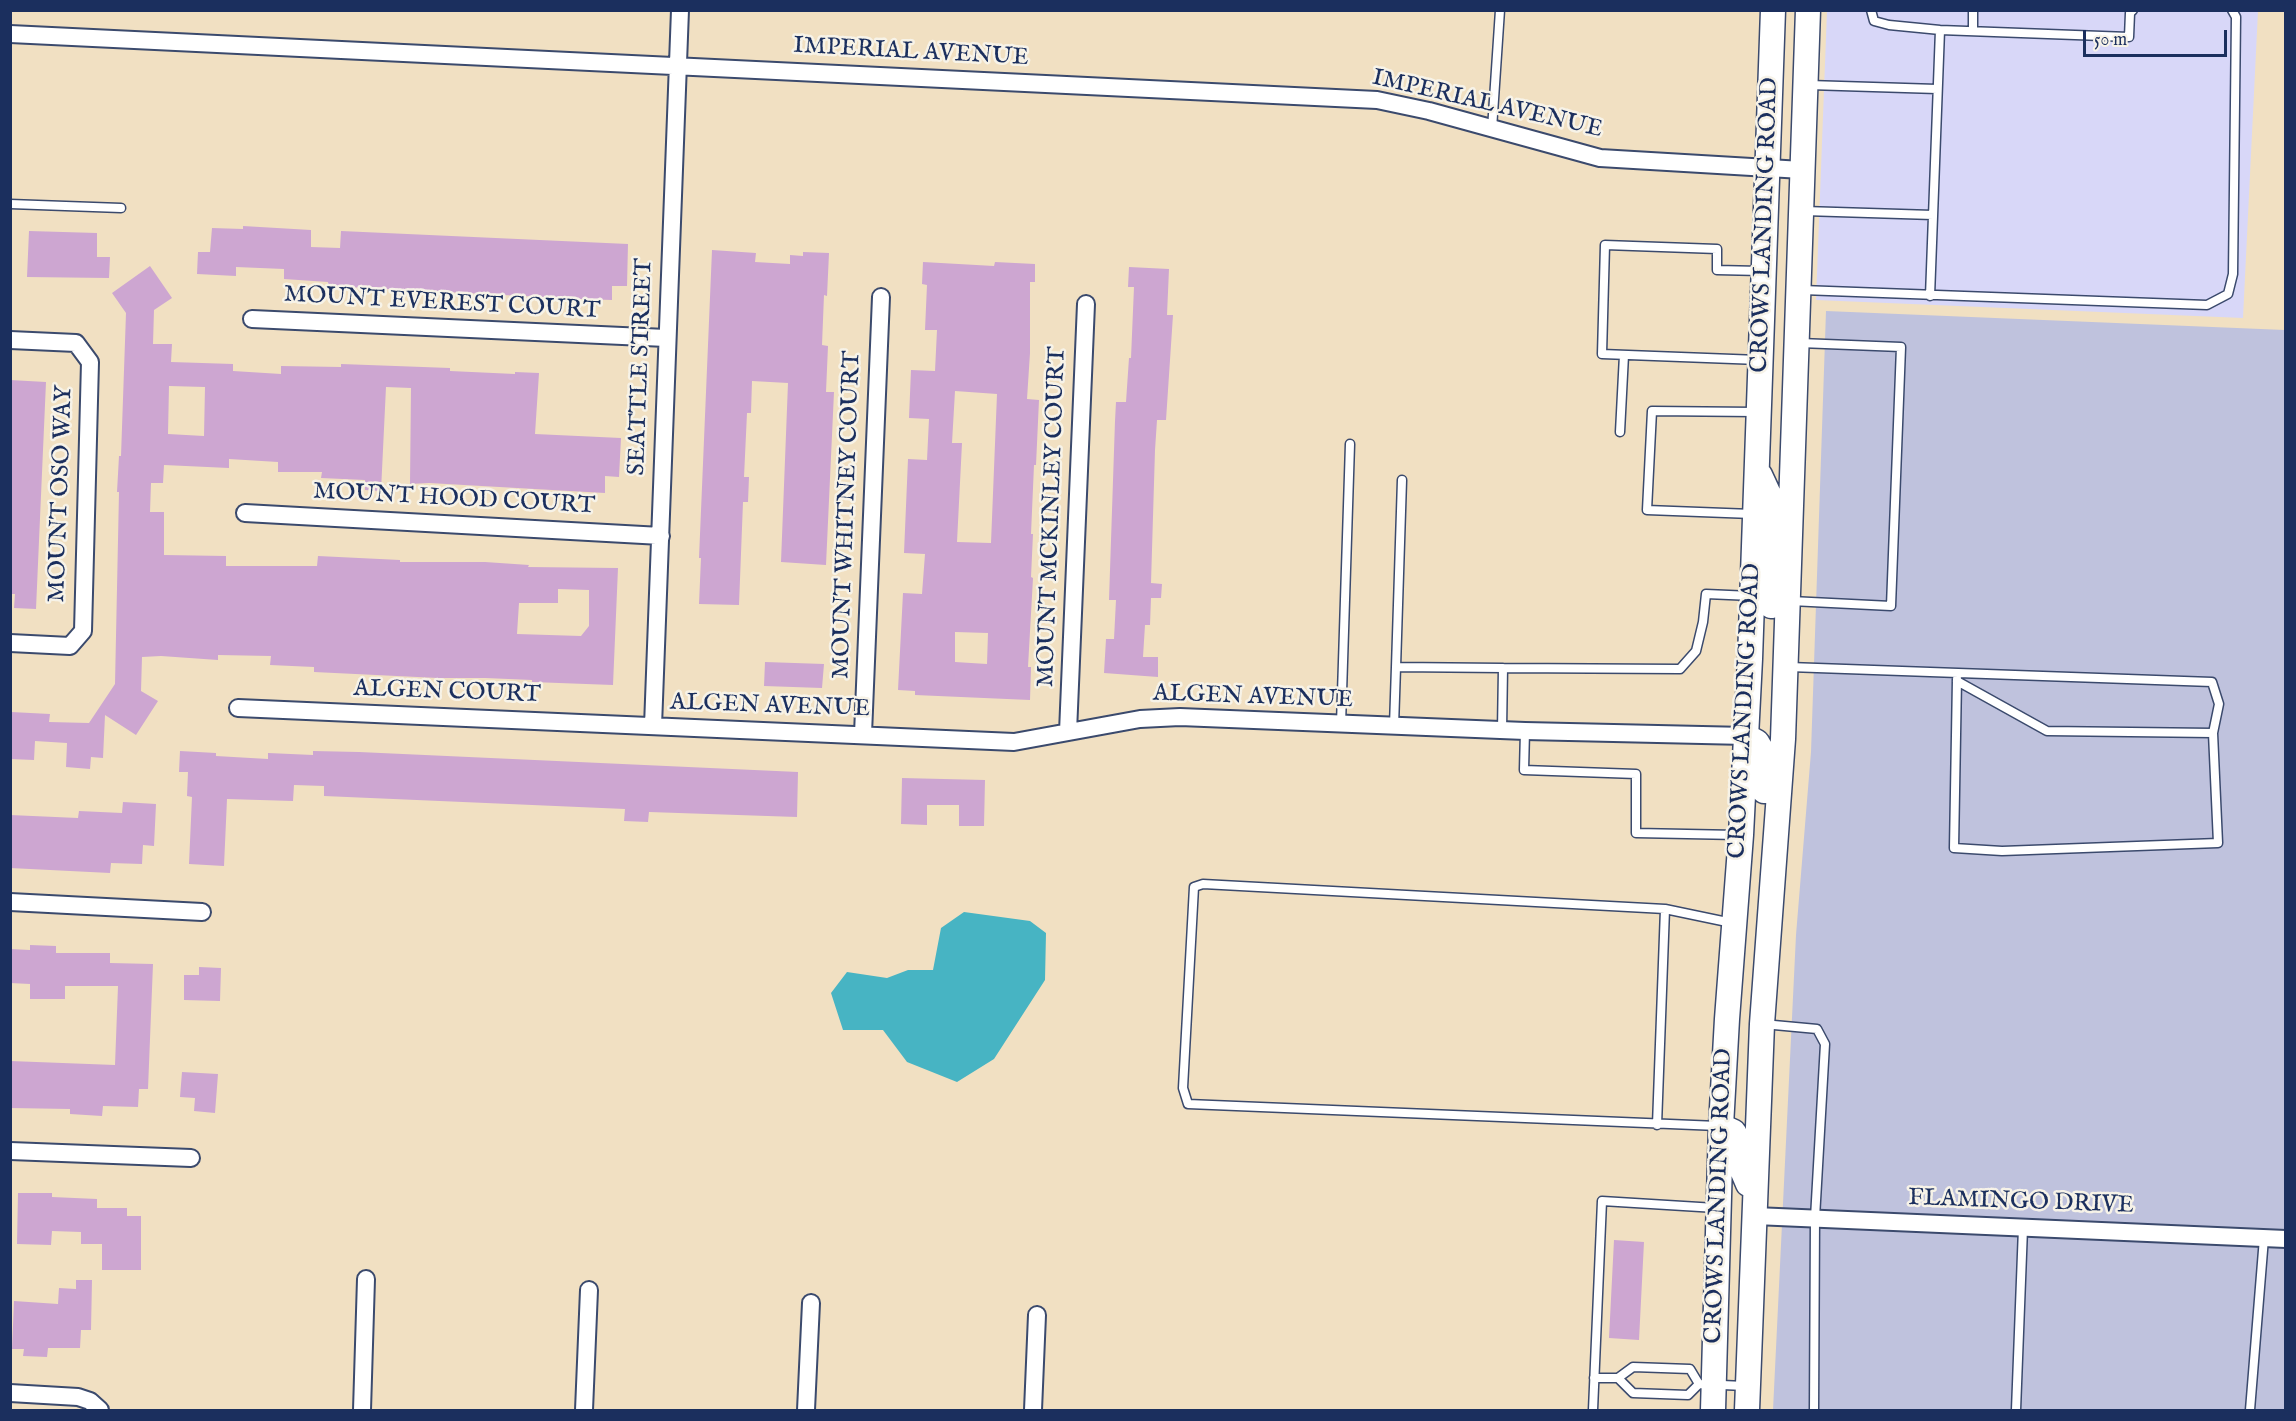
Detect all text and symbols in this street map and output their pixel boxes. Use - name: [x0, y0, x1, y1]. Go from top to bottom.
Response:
- scale bar: [2086, 18, 2230, 56]
- text: 50 m: [2094, 29, 2127, 52]
- street label: IMPERIAL AVENUE: [793, 32, 1029, 74]
- street label: IMPERIAL AVENUE: [1369, 64, 1605, 146]
- street label: CROWS LANDING ROAD: [1746, 77, 1786, 373]
- street label: SEATTLE STREET: [624, 258, 660, 476]
- street label: MOUNT EVEREST COURT: [283, 281, 601, 327]
- street label: MOUNT MCKINLEY COURT: [1033, 346, 1073, 688]
- street label: MOUNT WHITNEY COURT: [828, 350, 868, 680]
- street label: MOUNT OSO WAY: [44, 385, 80, 603]
- street label: MOUNT HOOD COURT: [312, 478, 596, 522]
- street label: CROWS LANDING ROAD: [1724, 563, 1768, 859]
- street label: ALGEN COURT: [353, 675, 541, 711]
- street label: ALGEN AVENUE: [1152, 680, 1354, 716]
- street label: ALGEN AVENUE: [669, 689, 871, 725]
- street label: CROWS LANDING ROAD: [1700, 1048, 1740, 1344]
- street label: FLAMINGO DRIVE: [1908, 1185, 2134, 1221]

